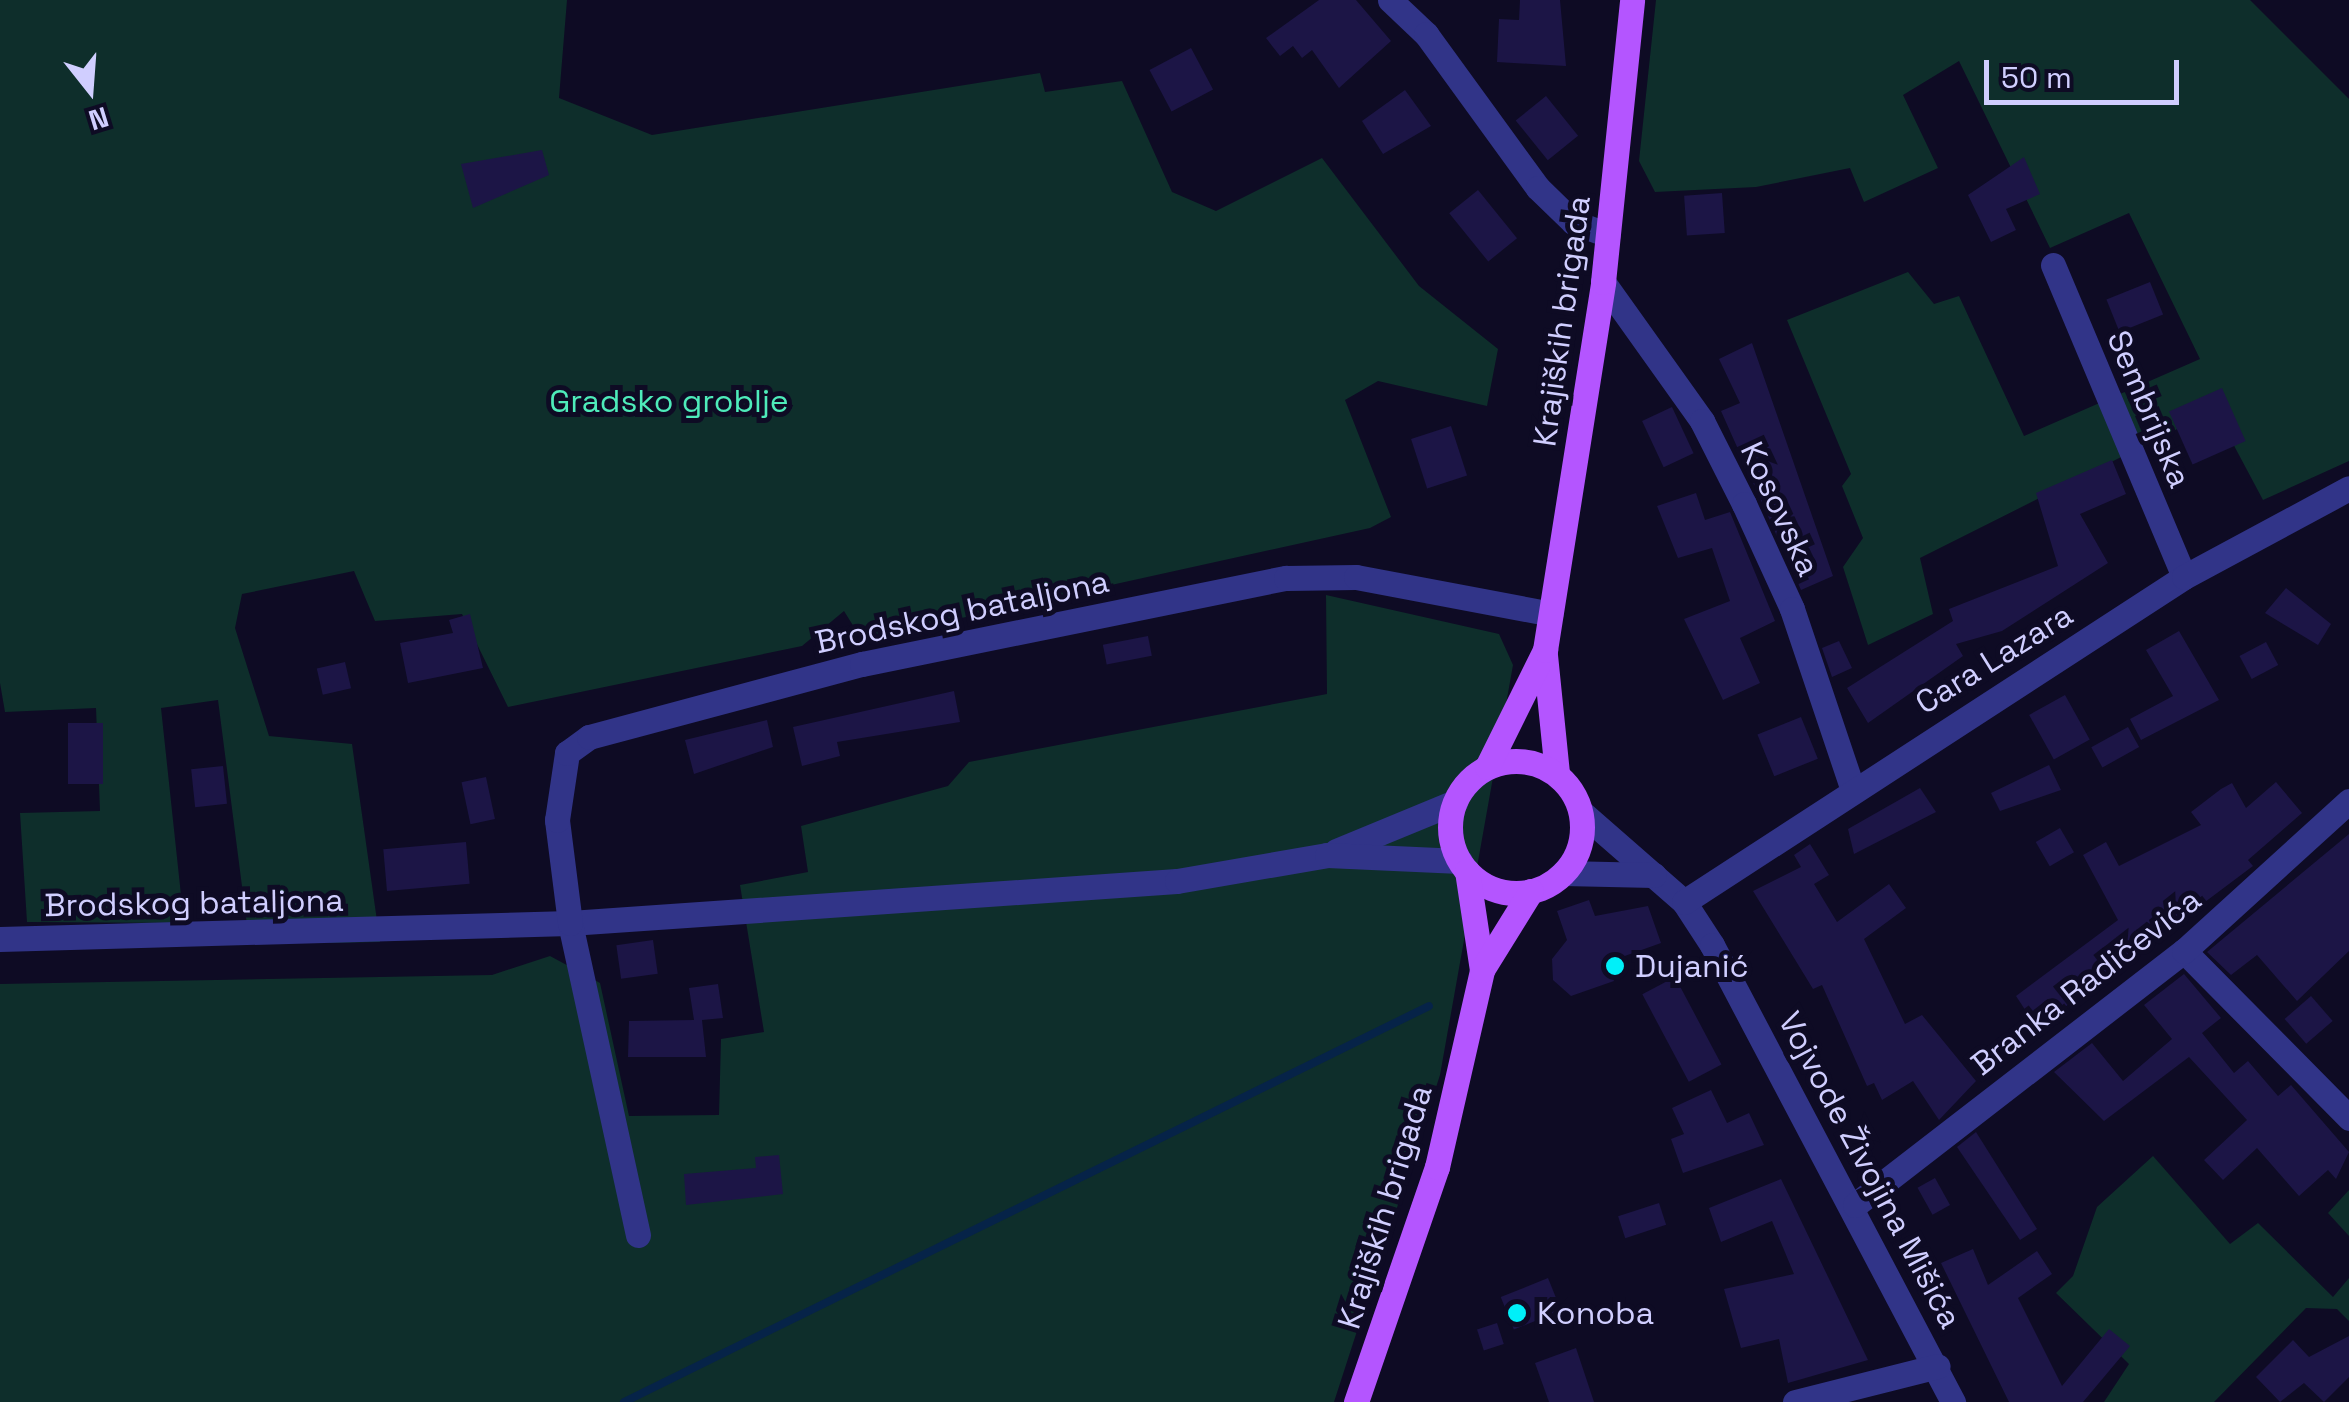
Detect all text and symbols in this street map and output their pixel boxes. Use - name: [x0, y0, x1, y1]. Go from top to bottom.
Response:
- north arrow: [40, 40, 140, 140]
- scale bar: [1989, 40, 2184, 102]
- text: 50 m: [2001, 58, 2072, 97]
- text: N: [85, 99, 113, 139]
- street label: Krajiških brigada: [1525, 193, 1599, 449]
- street label: Sembrijska: [2099, 325, 2199, 493]
- park label: Gradsko groblje: [549, 382, 789, 420]
- street label: Kosovska: [1732, 436, 1828, 582]
- street label: Brodskog bataljona: [812, 562, 1112, 662]
- street label: Cara Lazara: [1908, 596, 2080, 722]
- street label: Branka Radičevića: [1964, 880, 2208, 1084]
- street label: Brodskog bataljona: [44, 881, 344, 925]
- place label: Dujanić: [1635, 947, 1749, 985]
- marker: Dujanić: [1604, 955, 1626, 977]
- street label: Vojvode Živojina Mišića: [1770, 1005, 1970, 1335]
- street label: Krajiških brigada: [1330, 1080, 1440, 1334]
- place label: Konoba: [1537, 1294, 1654, 1332]
- marker: Konoba: [1506, 1302, 1528, 1324]

